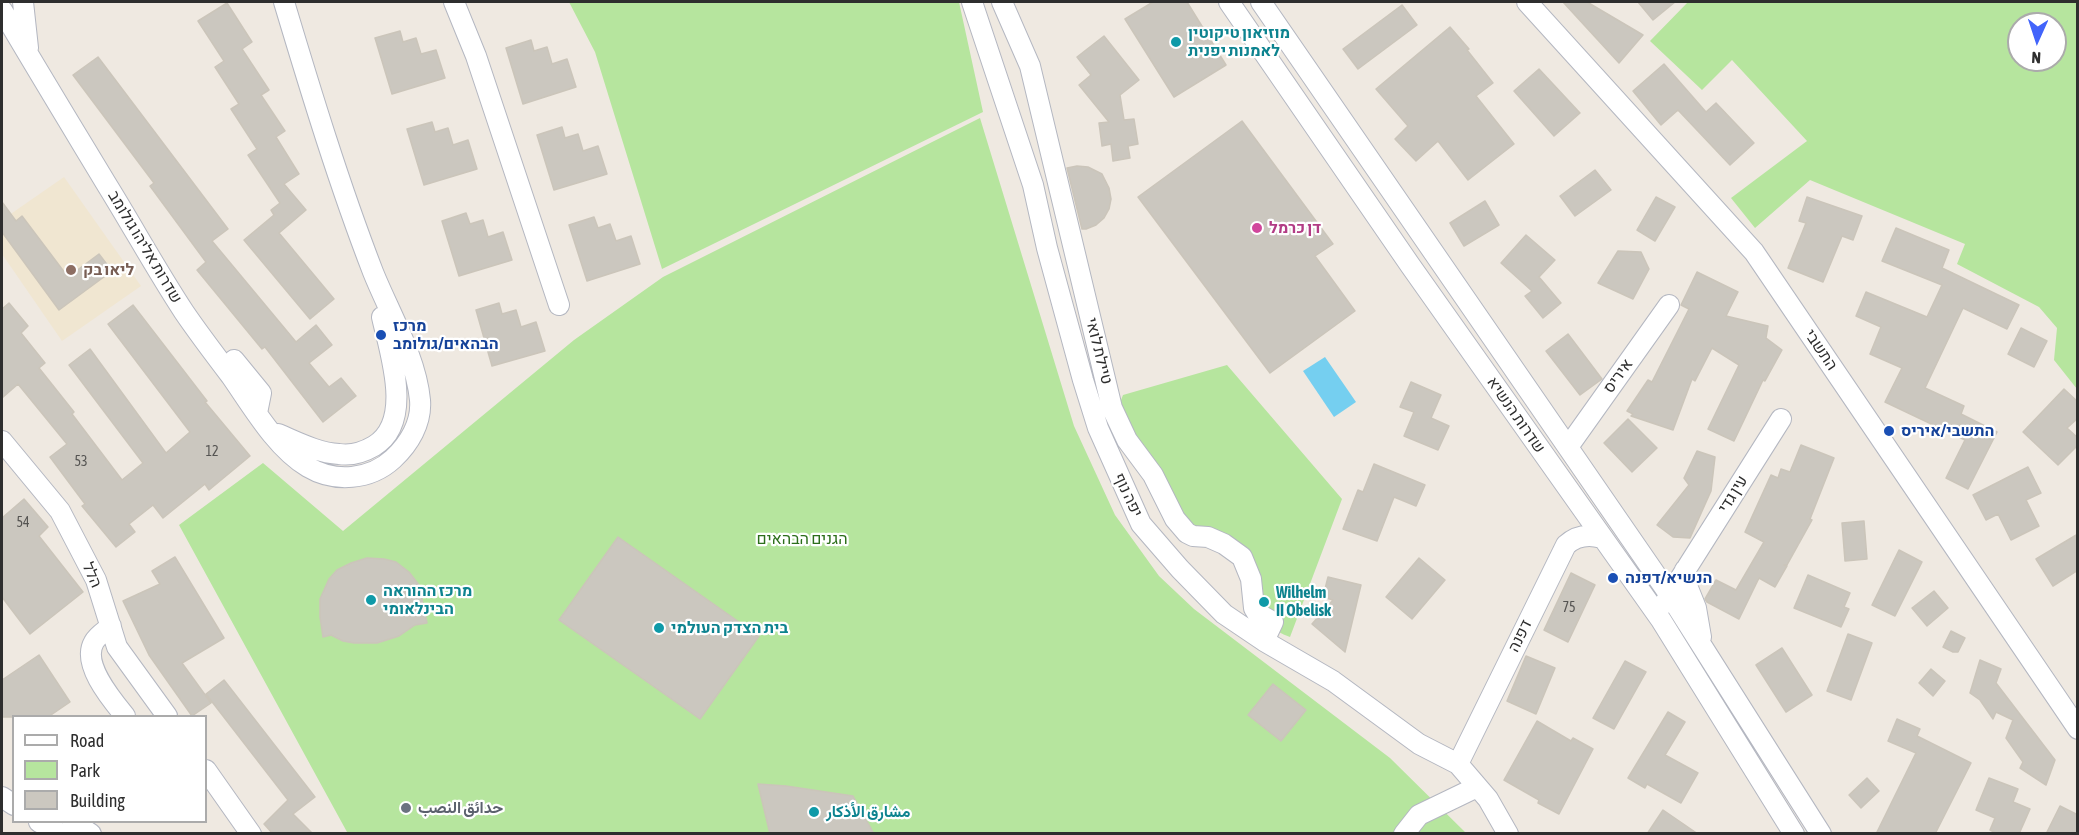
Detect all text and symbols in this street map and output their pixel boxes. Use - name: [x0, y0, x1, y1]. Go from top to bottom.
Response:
- north arrow: [2007, 12, 2067, 72]
- place label: מוזיאון טיקוטין לאמנות יפנית: [1188, 23, 1290, 61]
- marker: מוזיאון טיקוטין לאמנות יפנית: [1169, 35, 1183, 49]
- text: N: [2031, 49, 2041, 67]
- street label: שדרות אליהו גולומב: [104, 187, 186, 307]
- place label: דן כרמל: [1269, 218, 1321, 238]
- marker: דן כרמל: [1250, 221, 1264, 235]
- place label: ליאו בק: [83, 260, 134, 280]
- marker: ליאו בק: [64, 263, 78, 277]
- place label: מרכז הבהאים/גולומב: [393, 316, 499, 354]
- street label: טיילת לואי: [1081, 316, 1117, 386]
- street label: התשבי: [1800, 326, 1842, 374]
- marker: מרכז הבהאים/גולומב: [374, 328, 388, 342]
- street label: איריס: [1599, 355, 1637, 397]
- street label: שדרות הנשיא: [1483, 373, 1549, 457]
- place label: התשבי/איריס: [1901, 421, 1994, 441]
- marker: התשבי/איריס: [1882, 424, 1896, 438]
- house number: 12: [205, 444, 219, 460]
- house number: 53: [74, 454, 88, 470]
- street label: יפה נוף: [1109, 470, 1147, 520]
- street label: עין גדי: [1714, 472, 1752, 516]
- house number: 54: [16, 515, 30, 531]
- park label: הגנים הבהאים: [756, 529, 848, 549]
- street label: הלל: [78, 559, 106, 591]
- place label: הנשיא/דפנה: [1625, 568, 1712, 588]
- marker: הנשיא/דפנה: [1606, 571, 1620, 585]
- place label: מרכז ההוראה הבינלאומי: [383, 581, 472, 619]
- place label: Wilhelm II Obelisk: [1276, 583, 1331, 621]
- marker: מרכז ההוראה הבינלאומי: [364, 593, 378, 607]
- marker: Wilhelm II Obelisk: [1257, 595, 1271, 609]
- house number: 75: [1562, 600, 1576, 616]
- street label: דפנה: [1504, 617, 1536, 655]
- place label: בית הצדק העולמי: [671, 618, 788, 638]
- marker: בית הצדק העולמי: [652, 621, 666, 635]
- legend: [12, 715, 207, 823]
- text: Road: [70, 730, 104, 751]
- text: Park: [70, 760, 100, 781]
- text: Building: [70, 790, 125, 811]
- place label: حدائق النصب: [418, 798, 503, 818]
- marker: حدائق النصب: [399, 801, 413, 815]
- place label: مشارق الأذكار: [826, 802, 910, 822]
- marker: مشارق الأذكار: [807, 805, 821, 819]

